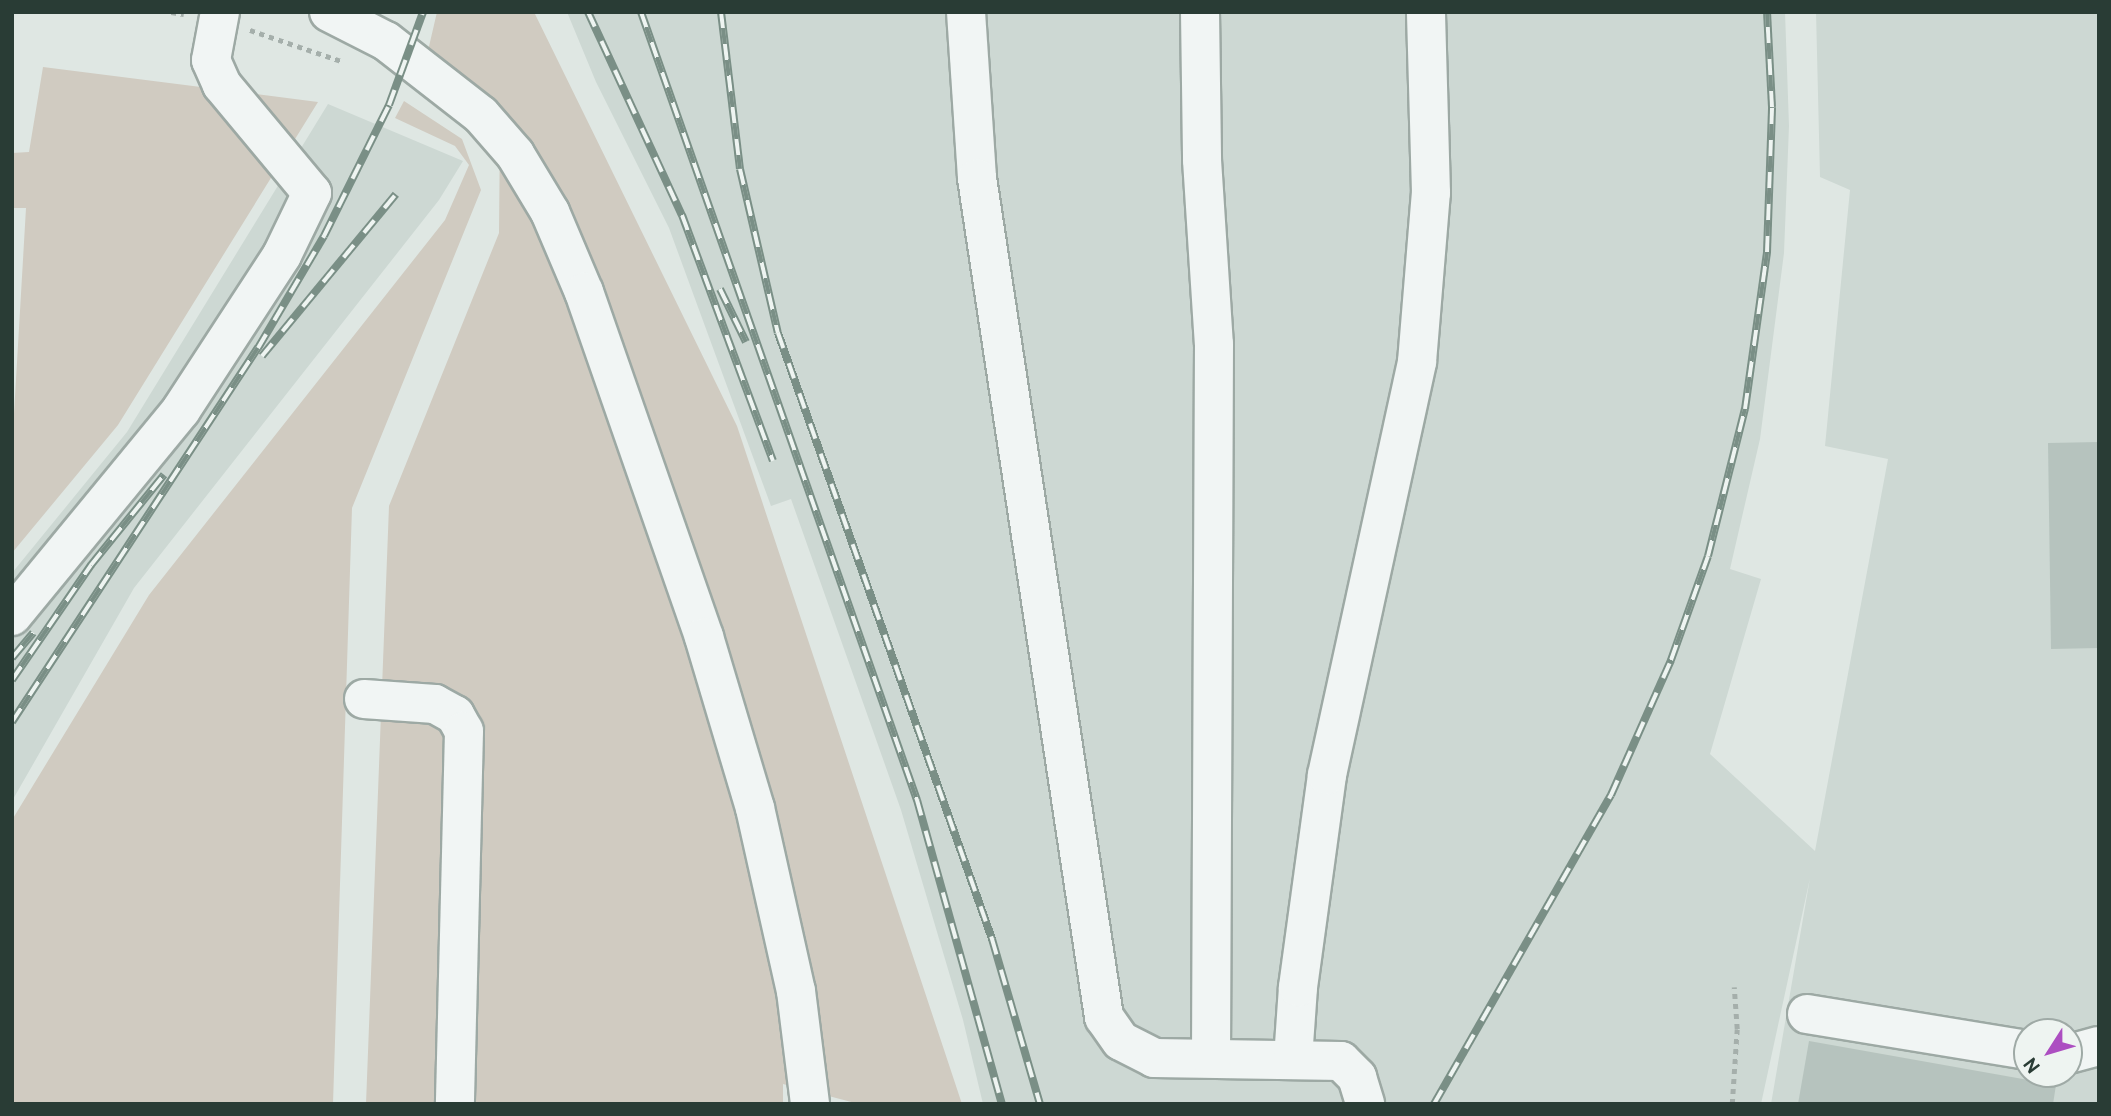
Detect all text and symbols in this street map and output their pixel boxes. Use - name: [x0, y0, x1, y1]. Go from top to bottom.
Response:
- north arrow: [2013, 1018, 2083, 1088]
- text: N: [2019, 1052, 2047, 1077]

